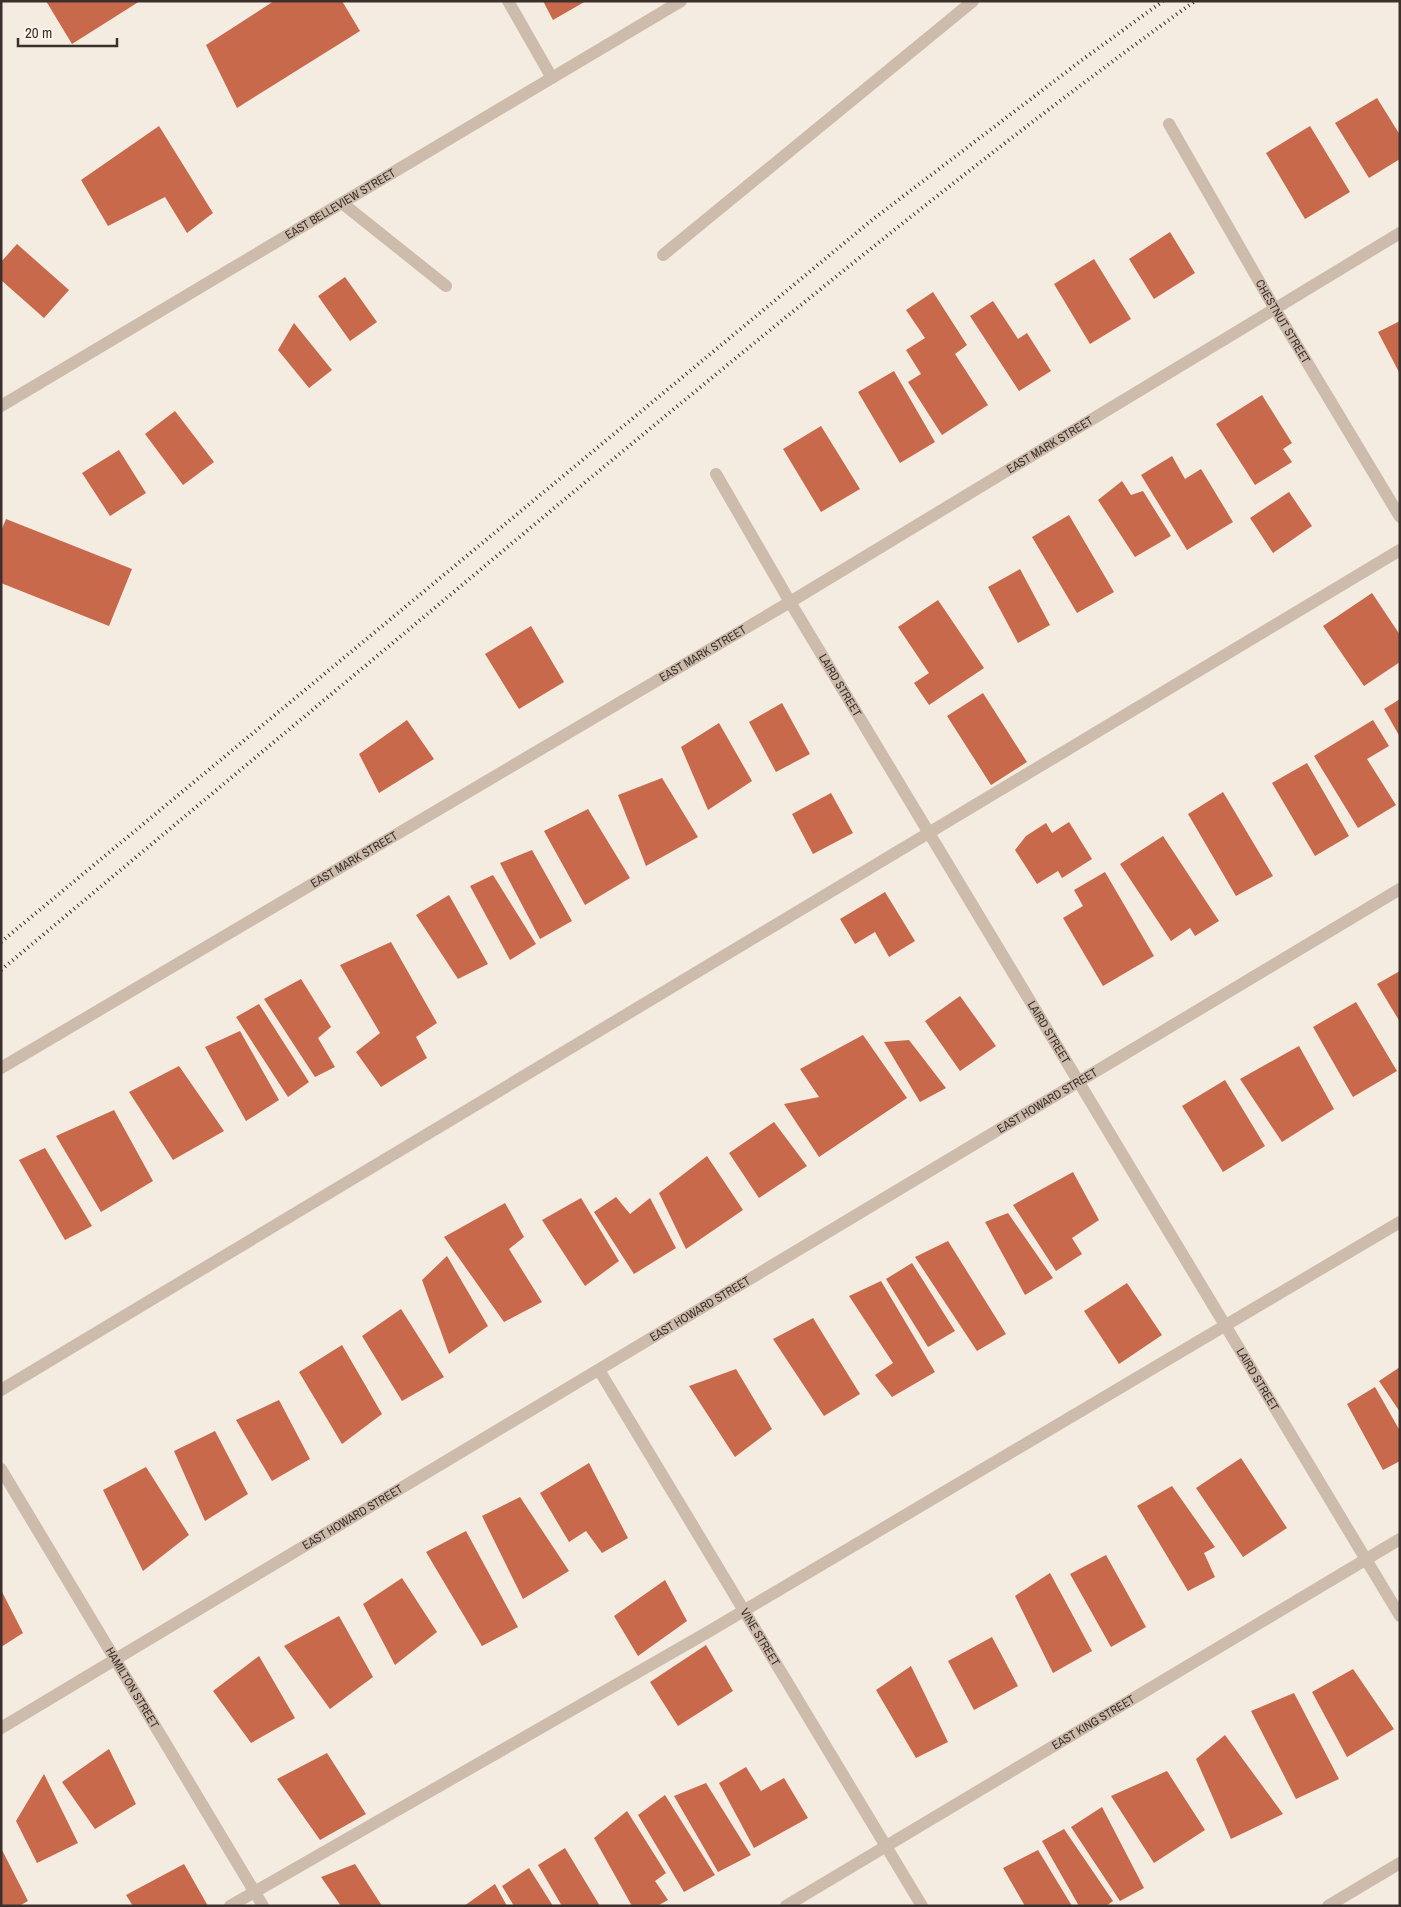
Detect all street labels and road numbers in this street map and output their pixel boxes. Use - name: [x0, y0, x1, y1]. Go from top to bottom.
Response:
- street label: EAST BELLEVIEW STREET: [282, 165, 399, 243]
- street label: CHESTNUT STREET: [1252, 277, 1314, 367]
- street label: EAST MARK STREET: [1004, 413, 1096, 477]
- street label: EAST MARK STREET: [656, 622, 749, 685]
- street label: LAIRD STREET: [815, 651, 865, 720]
- street label: EAST MARK STREET: [308, 828, 400, 891]
- street label: LAIRD STREET: [1024, 998, 1074, 1067]
- street label: EAST HOWARD STREET: [994, 1064, 1100, 1137]
- street label: EAST HOWARD STREET: [647, 1273, 753, 1345]
- street label: LAIRD STREET: [1233, 1345, 1283, 1414]
- street label: EAST HOWARD STREET: [299, 1481, 406, 1553]
- street label: VINE STREET: [737, 1605, 784, 1669]
- street label: HAMILTON STREET: [102, 1644, 163, 1731]
- street label: EAST KING STREET: [1049, 1691, 1138, 1753]

